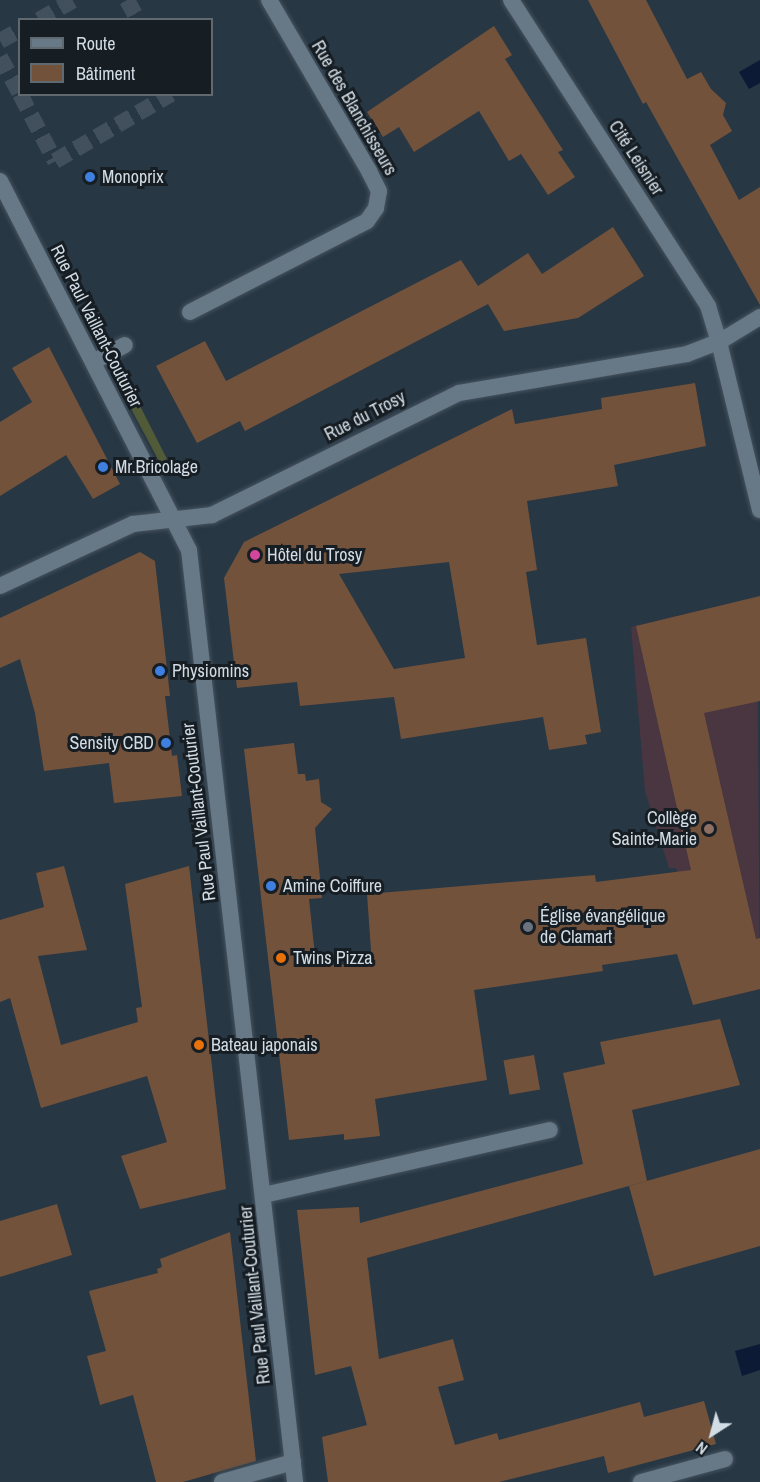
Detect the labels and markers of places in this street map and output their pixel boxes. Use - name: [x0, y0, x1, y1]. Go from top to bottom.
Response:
- place label: Monoprix: [102, 166, 164, 188]
- marker: Monoprix: [83, 170, 97, 184]
- place label: Mr.Bricolage: [115, 456, 198, 478]
- marker: Mr.Bricolage: [96, 460, 110, 474]
- place label: Hôtel du Trosy: [267, 544, 362, 566]
- marker: Hôtel du Trosy: [248, 548, 262, 562]
- place label: Physiomins: [172, 660, 249, 682]
- marker: Physiomins: [153, 664, 167, 678]
- place label: Sensity CBD: [70, 732, 154, 754]
- marker: Sensity CBD: [159, 736, 173, 750]
- place label: Collège Sainte-Marie: [612, 808, 697, 850]
- marker: Collège Sainte-Marie: [702, 822, 716, 836]
- place label: Amine Coiffure: [283, 875, 382, 897]
- marker: Amine Coiffure: [264, 879, 278, 893]
- place label: Église évangélique de Clamart: [540, 906, 666, 948]
- marker: Église évangélique de Clamart: [521, 920, 535, 934]
- place label: Twins Pizza: [293, 947, 373, 969]
- marker: Twins Pizza: [274, 951, 288, 965]
- place label: Bateau japonais: [211, 1034, 318, 1056]
- marker: Bateau japonais: [192, 1038, 206, 1052]

